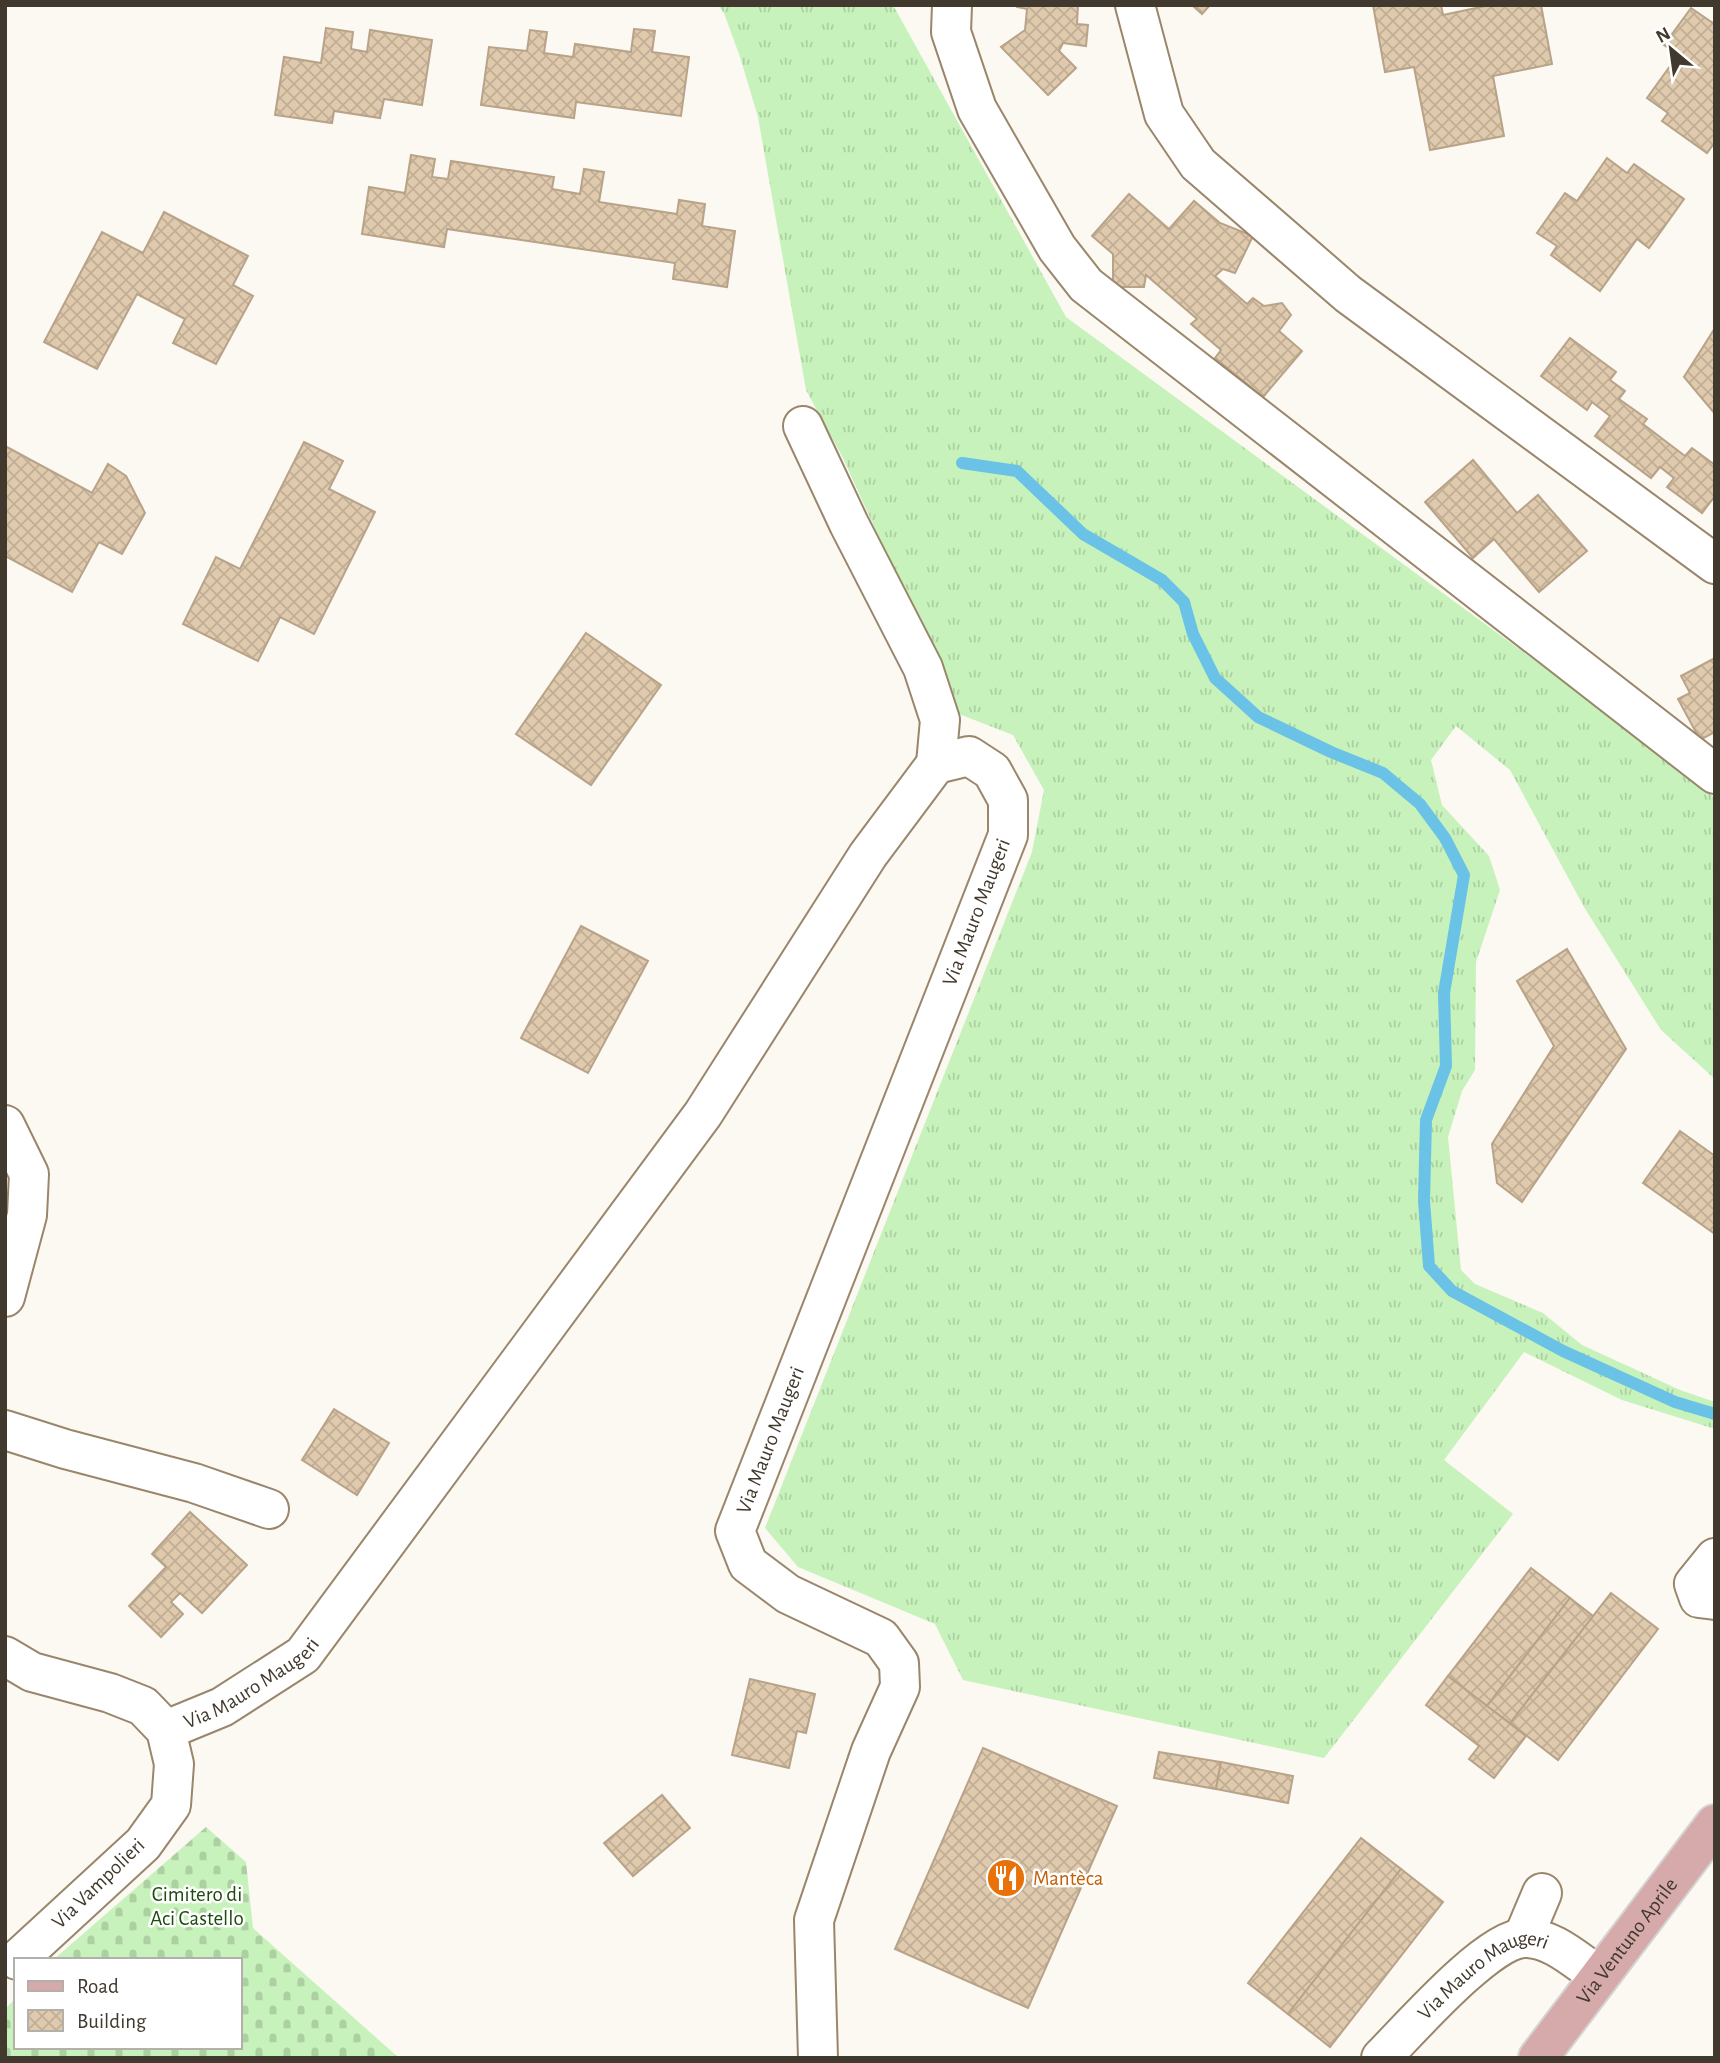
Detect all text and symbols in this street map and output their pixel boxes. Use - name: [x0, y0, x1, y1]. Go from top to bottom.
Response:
- north arrow: [1636, 14, 1706, 84]
- text: N: [1653, 24, 1674, 47]
- street label: Via Mauro Maugeri: [939, 836, 1014, 989]
- street label: Via Mauro Maugeri: [733, 1364, 808, 1517]
- street label: Via Mauro Maugeri: [181, 1634, 323, 1733]
- street label: Via Vampolieri: [48, 1834, 149, 1933]
- restaurant icon: Mantèca: [985, 1857, 1027, 1899]
- place label: Mantèca: [1033, 1868, 1104, 1889]
- street label: Via Ventuno Aprile: [1573, 1874, 1681, 2008]
- park label: Cimitero di Aci Castello: [150, 1884, 244, 1929]
- street label: Via Mauro Maugeri: [1414, 1927, 1552, 2024]
- legend: [14, 1958, 242, 2049]
- text: Road: [77, 1976, 119, 1997]
- text: Building: [77, 2011, 147, 2032]

